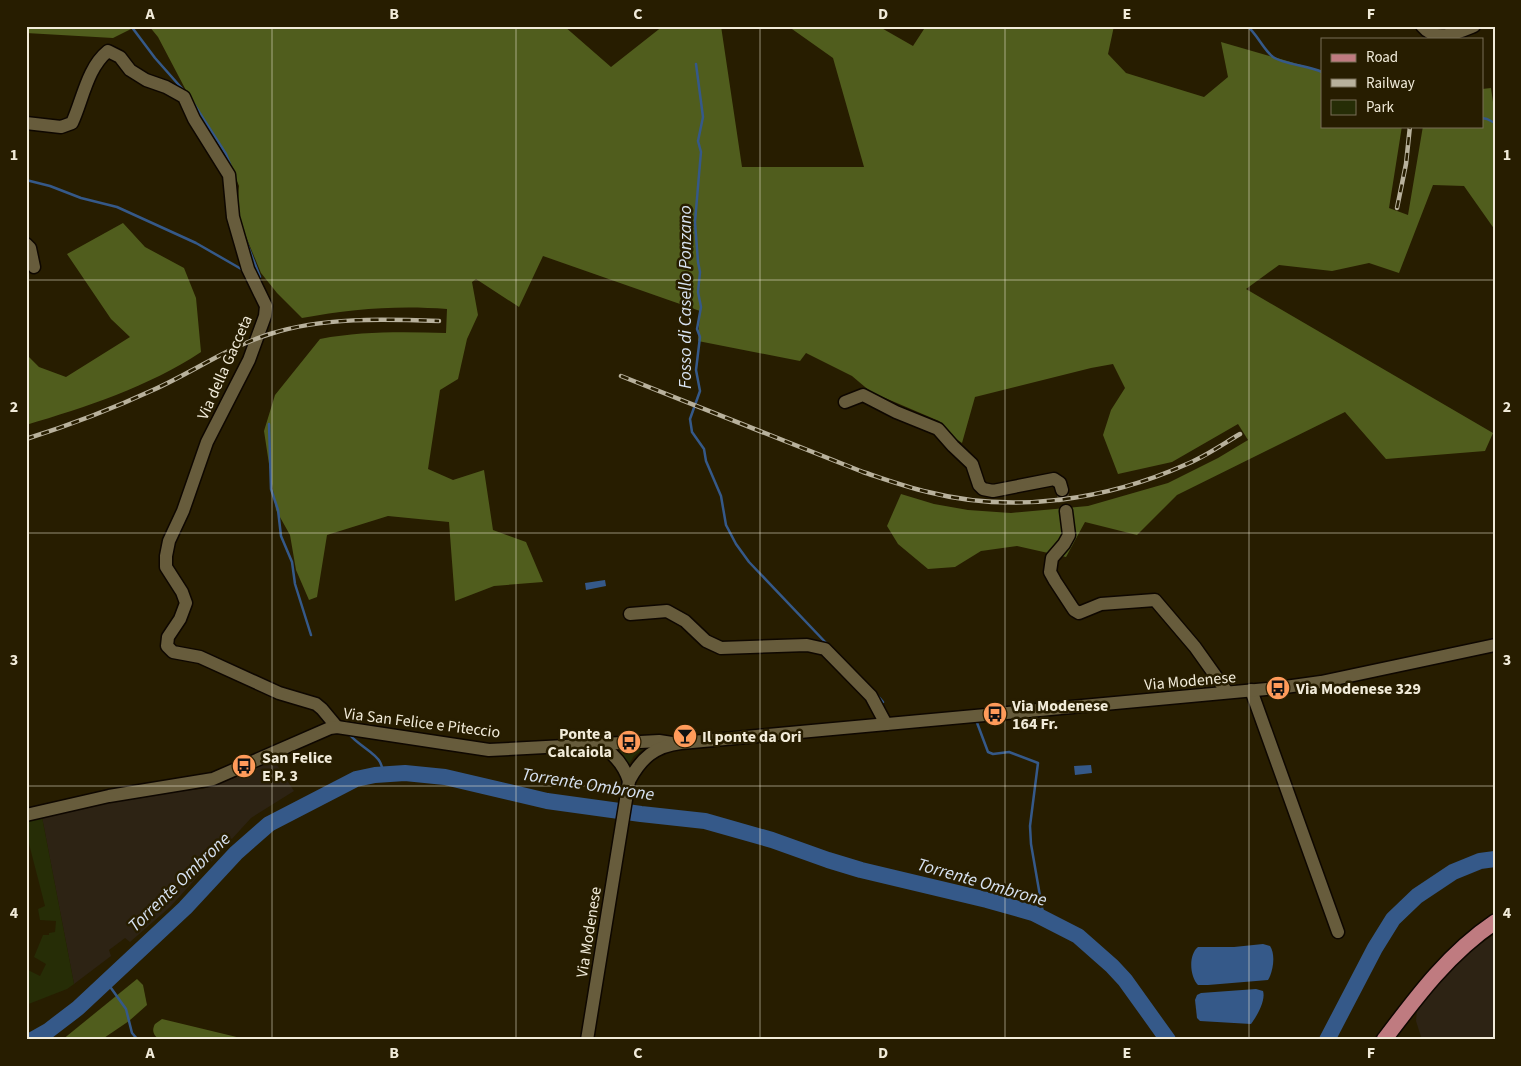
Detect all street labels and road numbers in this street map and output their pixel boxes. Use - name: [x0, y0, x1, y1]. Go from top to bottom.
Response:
- street label: Via della Gacceta: [192, 312, 258, 423]
- street label: Via Modenese: [1143, 666, 1237, 696]
- street label: Via San Felice e Piteccio: [342, 702, 502, 744]
- street label: Via Modenese: [571, 885, 607, 979]

